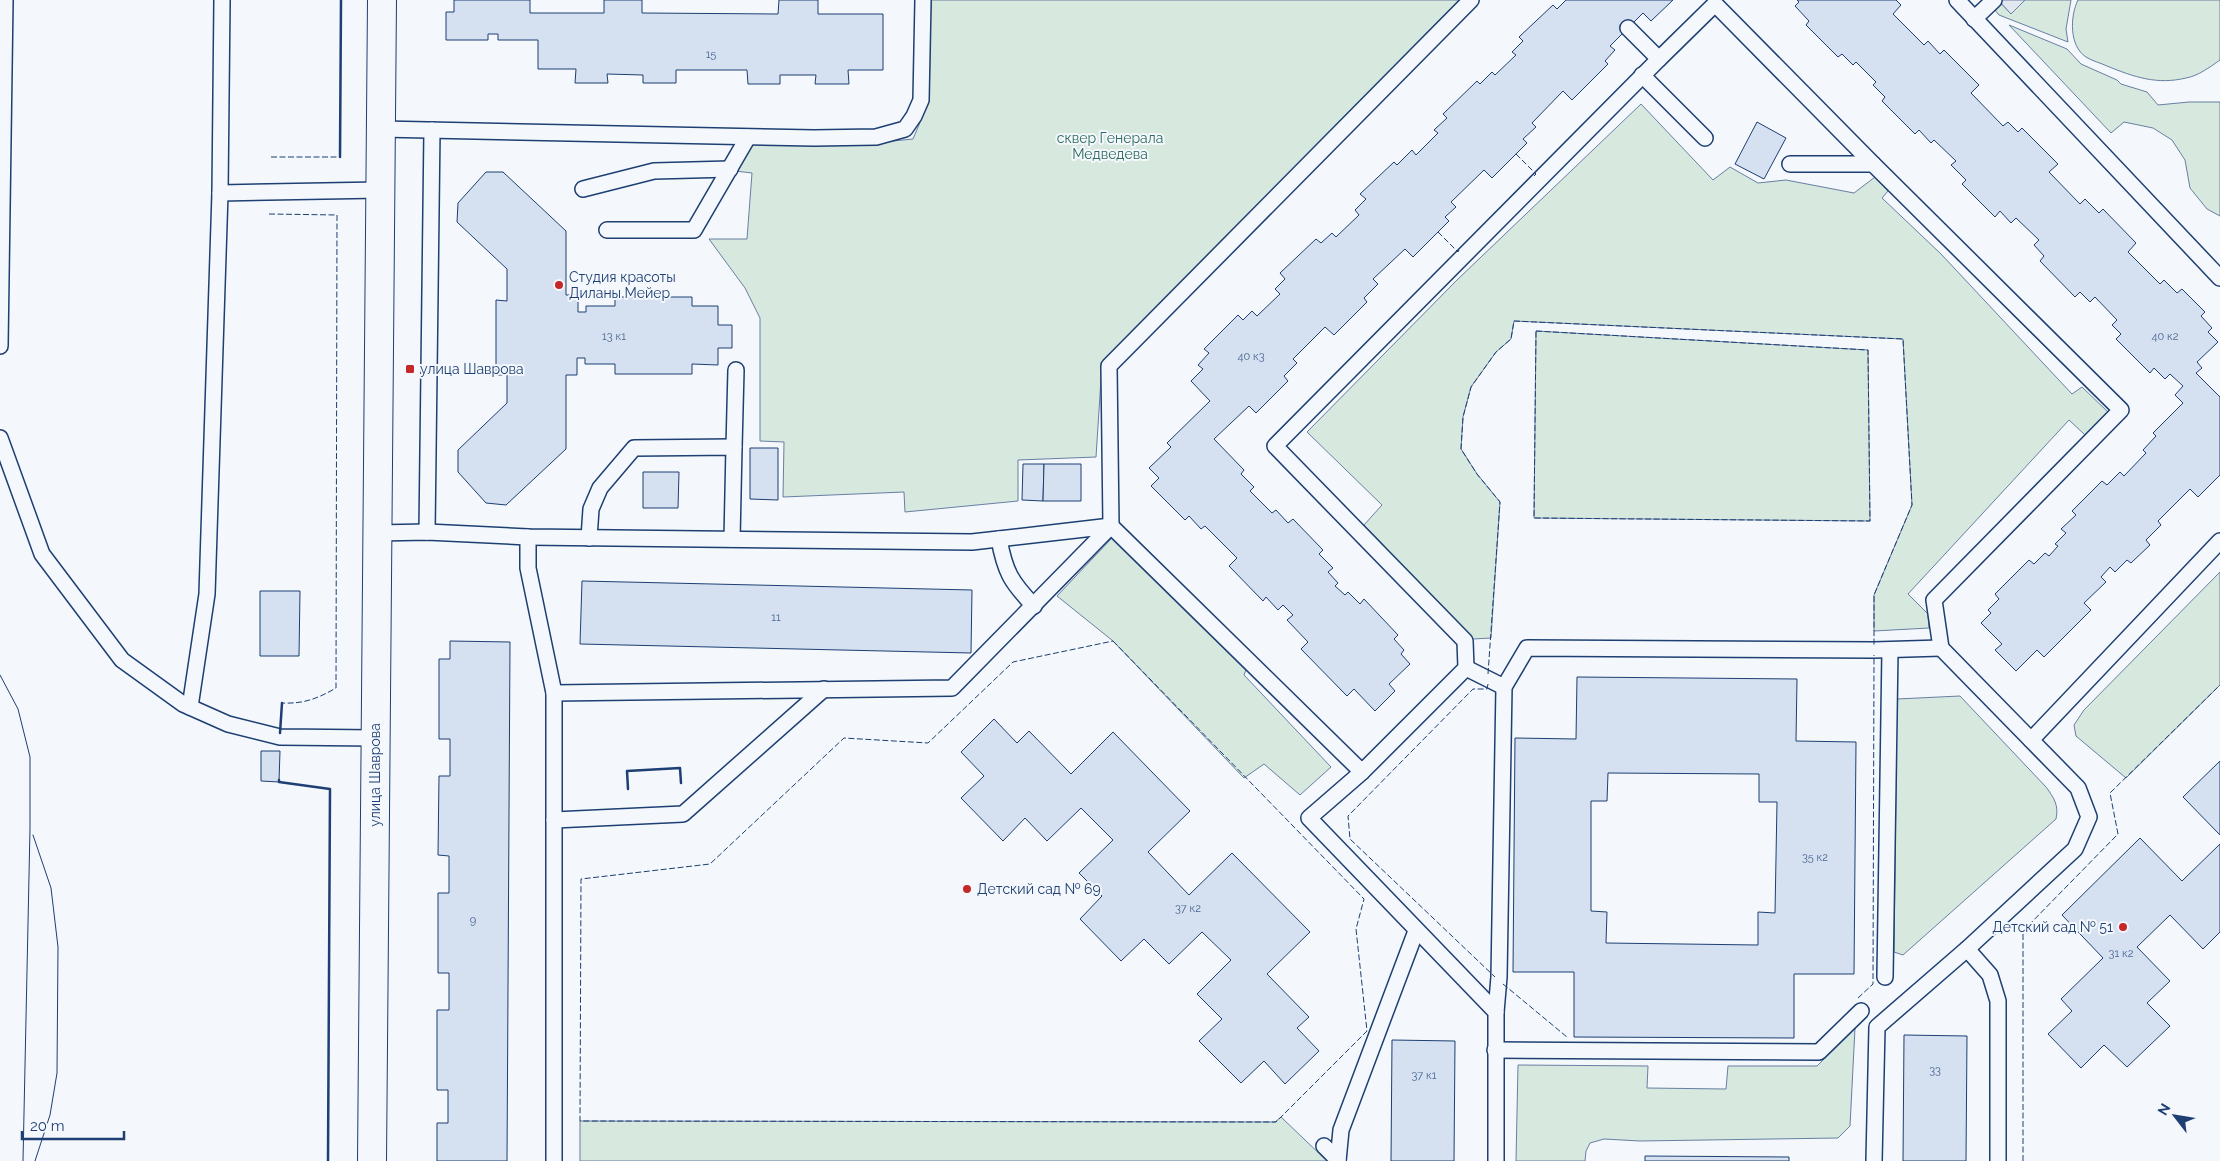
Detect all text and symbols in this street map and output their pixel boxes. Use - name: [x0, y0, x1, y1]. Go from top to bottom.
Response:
- house number: 15: [706, 48, 716, 61]
- park label: сквер Генерала Медведева: [1057, 130, 1163, 162]
- place label: Студия красоты Диланы Мейер: [569, 269, 676, 301]
- marker: Студия красоты Диланы Мейер: [553, 279, 565, 291]
- house number: 13 к1: [602, 330, 626, 343]
- house number: 40 к2: [2152, 330, 2179, 343]
- house number: 40 к3: [1237, 350, 1265, 363]
- place label: улица Шаврова: [420, 361, 524, 377]
- marker: улица Шаврова: [404, 363, 416, 375]
- house number: 11: [771, 611, 781, 624]
- street label: улица Шаврова: [367, 723, 383, 827]
- house number: 35 к2: [1802, 851, 1828, 864]
- place label: Детский сад № 69: [977, 881, 1101, 897]
- marker: Детский сад № 69: [961, 883, 973, 895]
- house number: 37 к2: [1175, 902, 1201, 915]
- house number: 9: [470, 914, 476, 927]
- place label: Детский сад № 51: [1992, 919, 2113, 935]
- marker: Детский сад № 51: [2117, 921, 2129, 933]
- house number: 31 к2: [2109, 947, 2134, 960]
- house number: 33: [1929, 1064, 1941, 1077]
- house number: 37 к1: [1412, 1069, 1437, 1082]
- north arrow: [2150, 1091, 2200, 1141]
- text: N: [2154, 1101, 2173, 1118]
- scale bar: [22, 1108, 125, 1140]
- text: 20 m: [30, 1117, 65, 1135]

